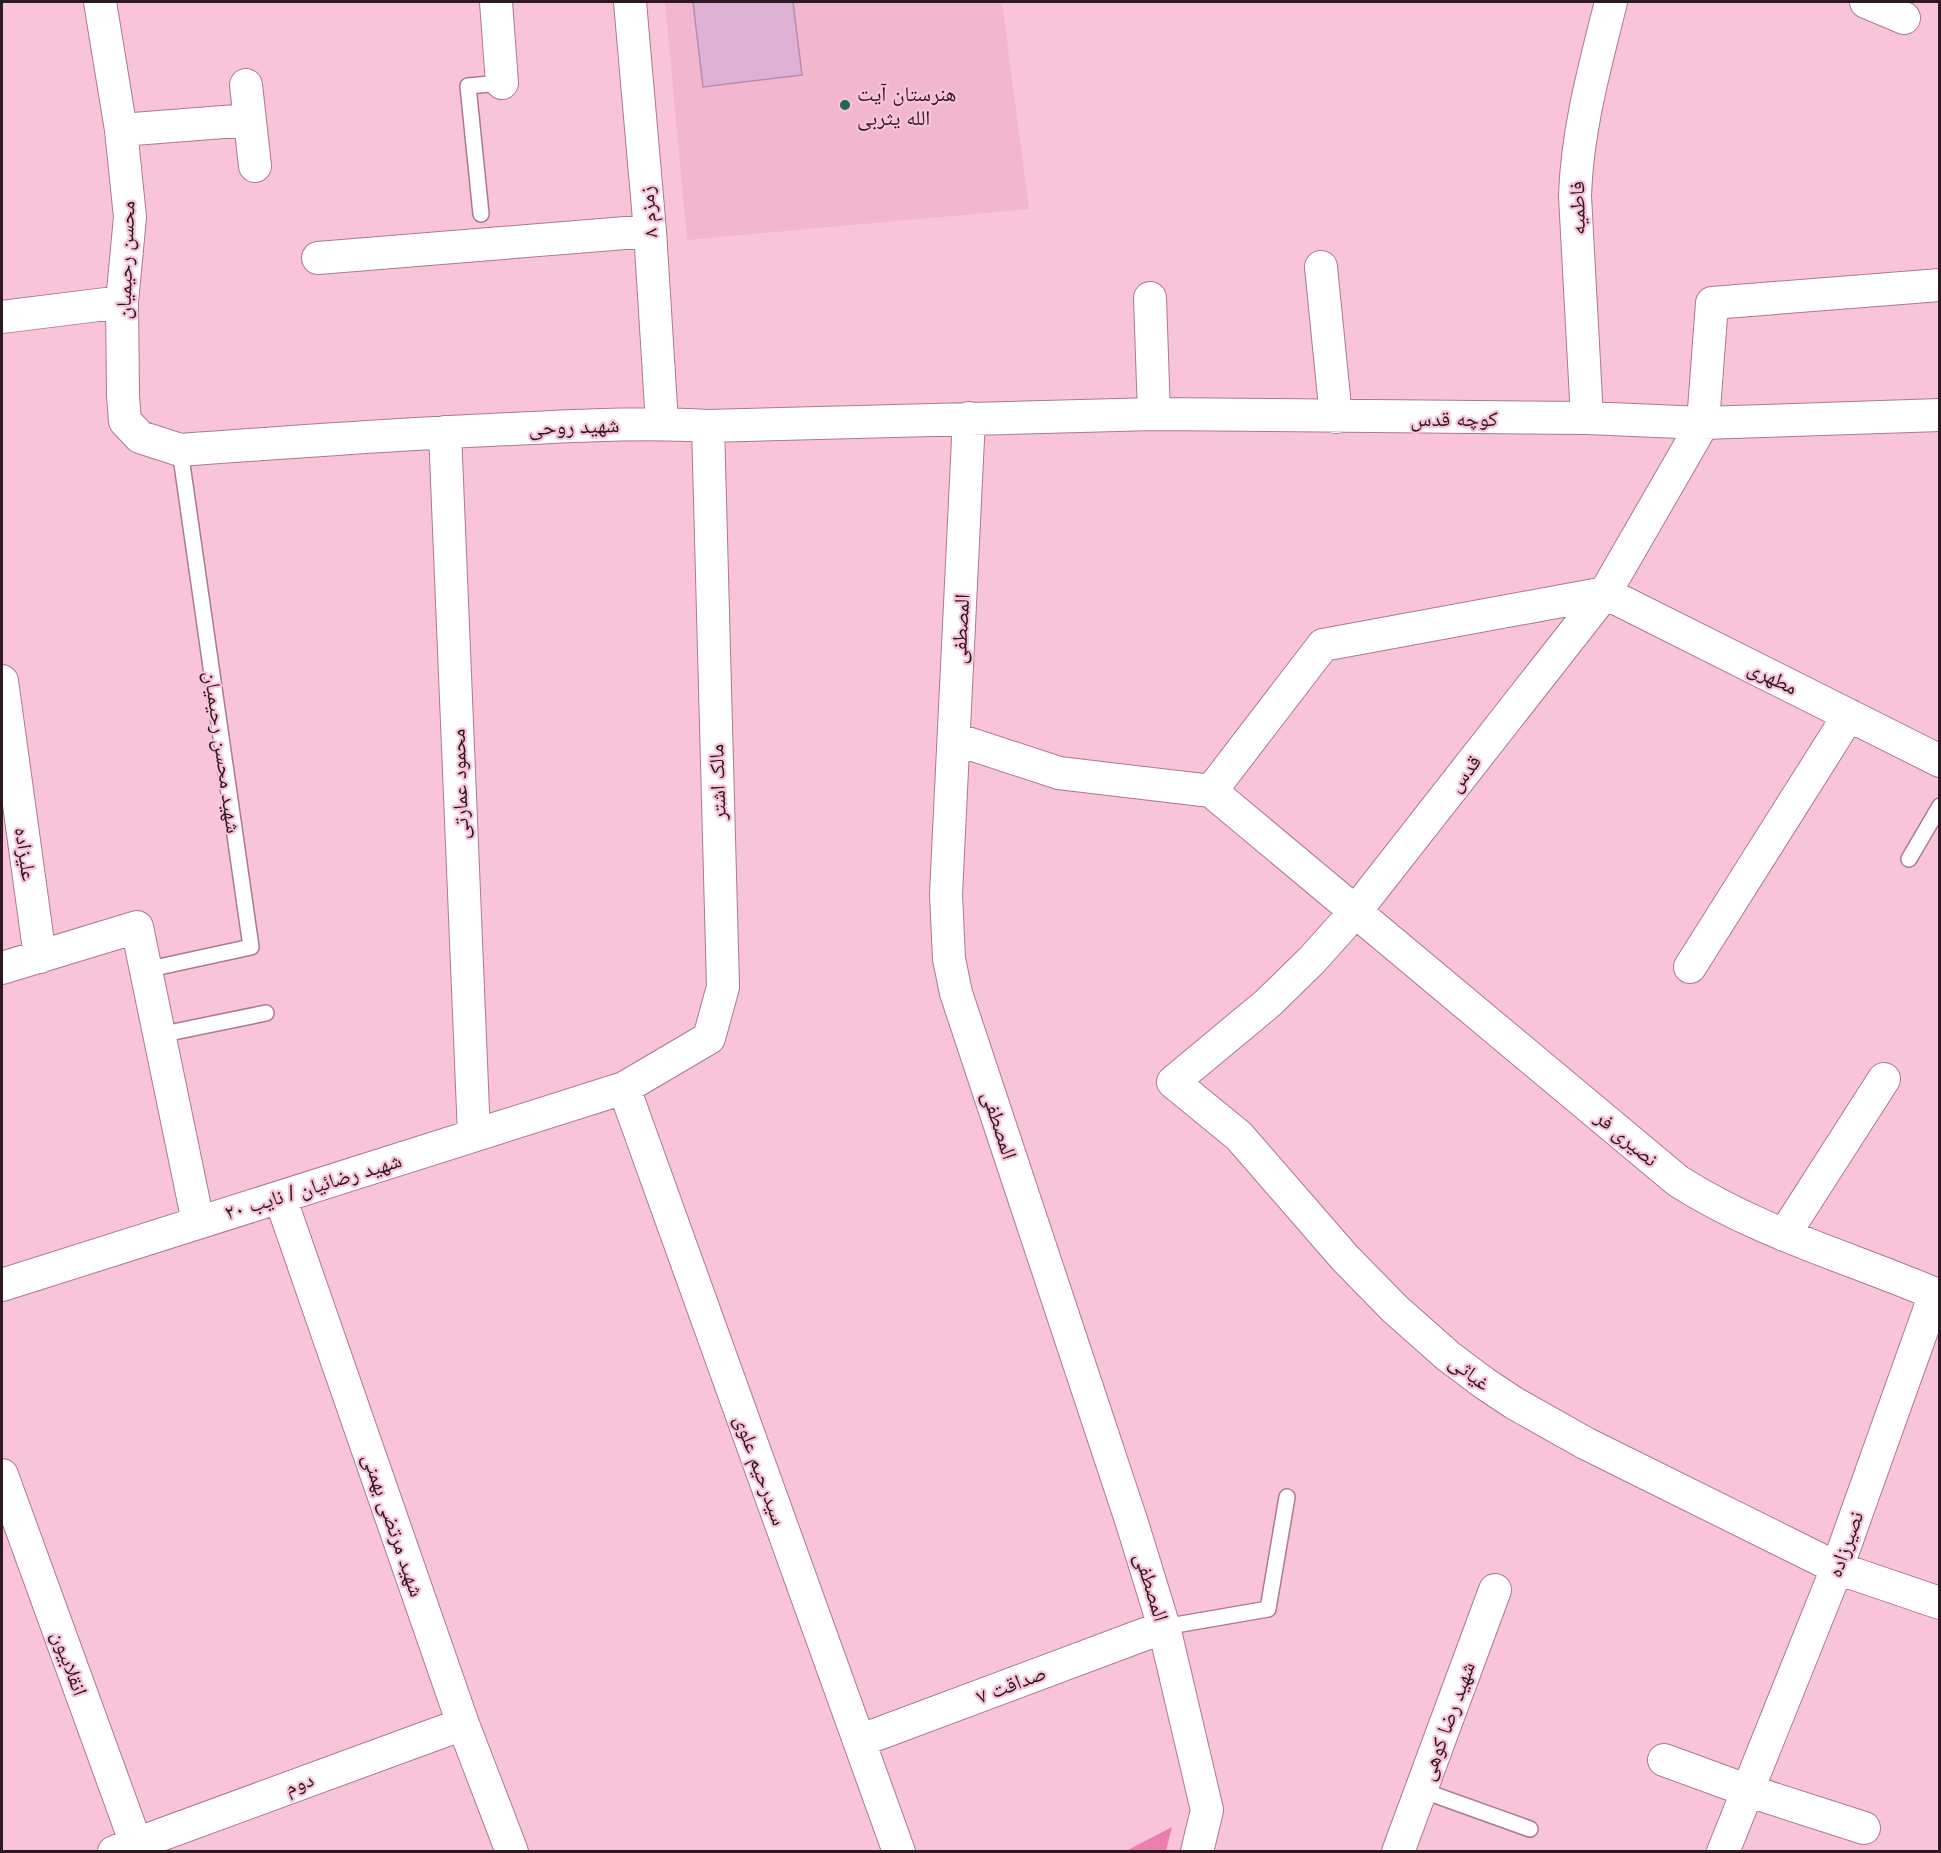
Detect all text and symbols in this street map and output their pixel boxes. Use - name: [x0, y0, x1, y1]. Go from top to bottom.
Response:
- place label: هنرستان آیت الله یثربی: [857, 82, 956, 131]
- marker: هنرستان آیت الله یثربی: [838, 98, 852, 112]
- street label: فاطمیه: [1565, 181, 1589, 235]
- street label: زمزم ۸: [634, 185, 665, 239]
- street label: محسن رحیمیان: [111, 200, 141, 320]
- street label: کوچه قدس: [1410, 407, 1498, 432]
- street label: شهید روحی: [528, 413, 620, 441]
- street label: المصطفی: [947, 593, 975, 665]
- street label: مطهری: [1744, 655, 1802, 700]
- street label: شهید محسن رحیمیان: [198, 669, 246, 835]
- street label: محمود عمارتی: [446, 728, 474, 840]
- street label: مالک اشتر: [704, 743, 730, 822]
- street label: قدس: [1443, 750, 1487, 797]
- street label: علیزاده: [10, 826, 41, 883]
- street label: المصطفی: [976, 1088, 1022, 1163]
- street label: نصیری فر: [1590, 1105, 1663, 1171]
- street label: شهید رضائیان / نایب ۲۰: [222, 1148, 404, 1225]
- street label: غیاثی: [1444, 1349, 1495, 1397]
- street label: سیدرحیم علوی: [728, 1412, 792, 1529]
- street label: شهید مرتضی بهمنی: [357, 1450, 429, 1600]
- street label: نصیرزاده: [1822, 1508, 1868, 1580]
- street label: المصطفی: [1129, 1550, 1173, 1625]
- street label: انقلابیون: [47, 1627, 92, 1699]
- street label: شهید رضا کوهی: [1415, 1659, 1481, 1784]
- street label: صداقت ۷: [973, 1660, 1049, 1708]
- street label: دوم: [282, 1767, 317, 1802]

